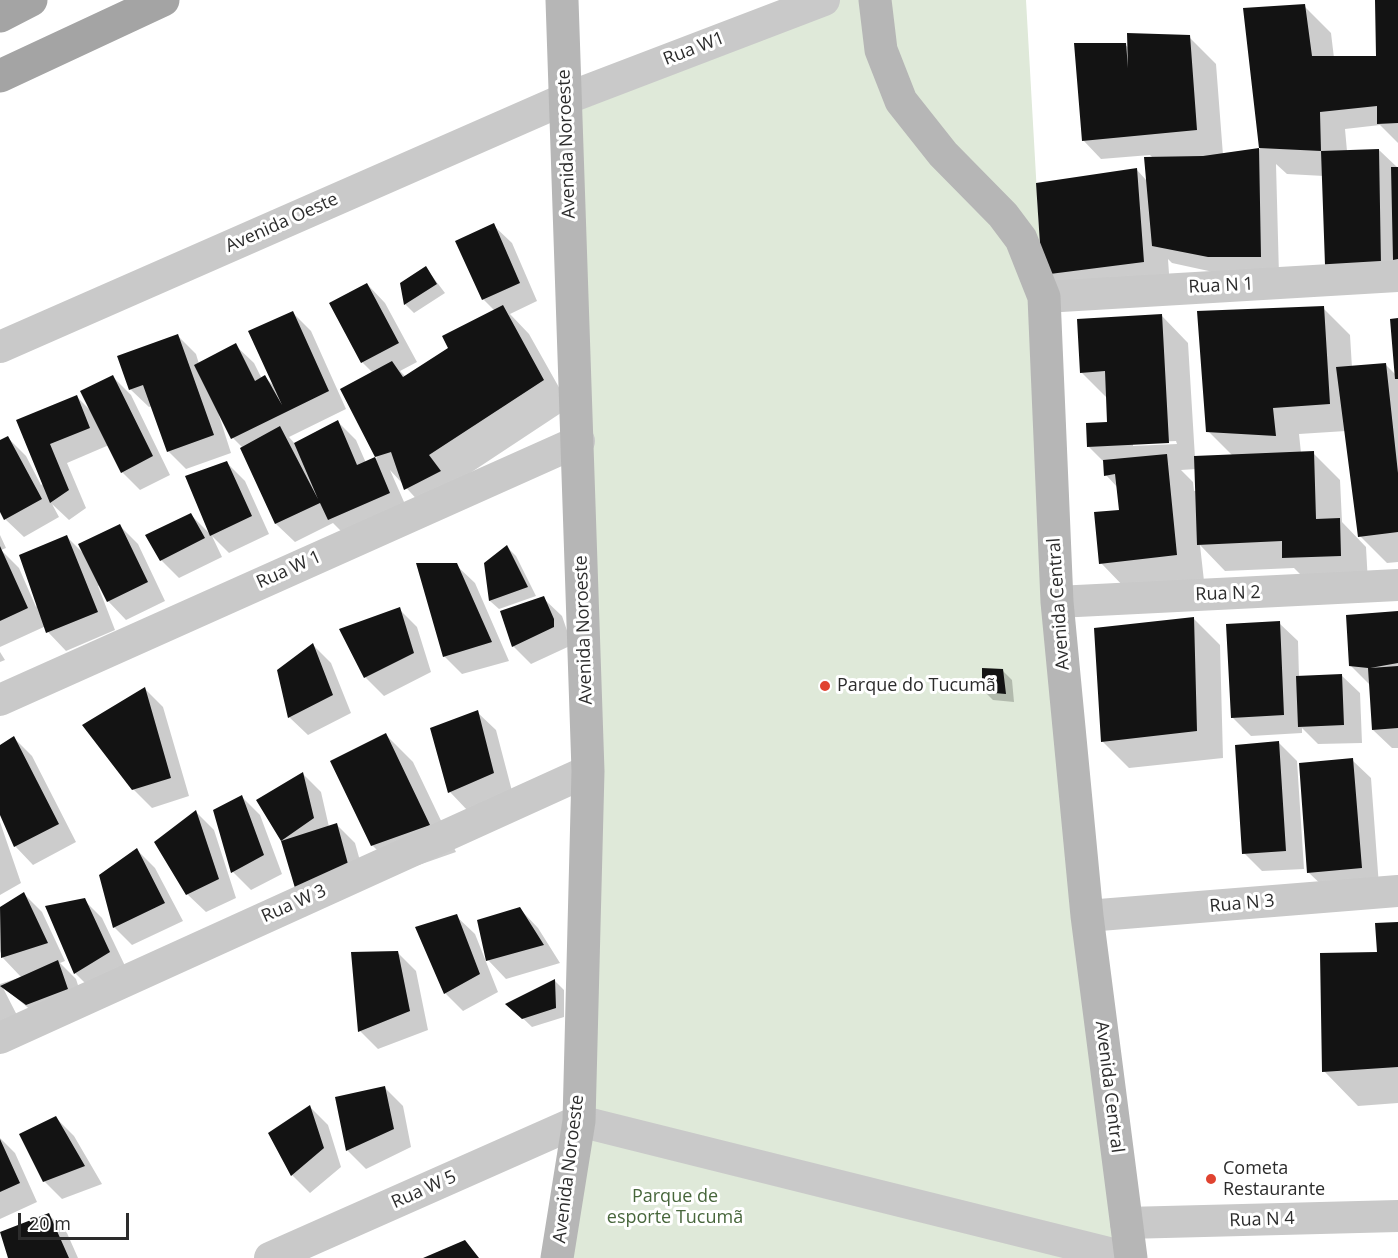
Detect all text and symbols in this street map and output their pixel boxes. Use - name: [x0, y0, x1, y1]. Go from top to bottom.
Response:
- street label: Rua W1: [660, 27, 728, 71]
- street label: Avenida Noroeste: [554, 69, 580, 219]
- street label: Avenida Oeste: [222, 189, 342, 257]
- street label: Rua N 1: [1188, 274, 1254, 298]
- street label: Avenida Central: [1044, 537, 1074, 671]
- street label: Rua W 1: [253, 546, 325, 594]
- street label: Avenida Noroeste: [571, 555, 597, 705]
- street label: Rua N 2: [1195, 582, 1261, 606]
- place label: Parque do Tucumã: [837, 675, 996, 697]
- marker: Parque do Tucumã: [818, 679, 832, 693]
- street label: Rua W 3: [258, 880, 330, 928]
- street label: Rua N 3: [1209, 890, 1275, 918]
- street label: Avenida Central: [1090, 1020, 1128, 1154]
- street label: Avenida Noroeste: [549, 1093, 589, 1245]
- place label: Cometa Restaurante: [1223, 1158, 1325, 1200]
- street label: Rua W 5: [388, 1166, 460, 1214]
- marker: Cometa Restaurante: [1204, 1172, 1218, 1186]
- park label: Parque de esporte Tucumã: [607, 1186, 743, 1228]
- scale bar: [21, 1201, 132, 1239]
- street label: Rua N 4: [1229, 1208, 1295, 1232]
- text: 20 m: [29, 1211, 71, 1235]

